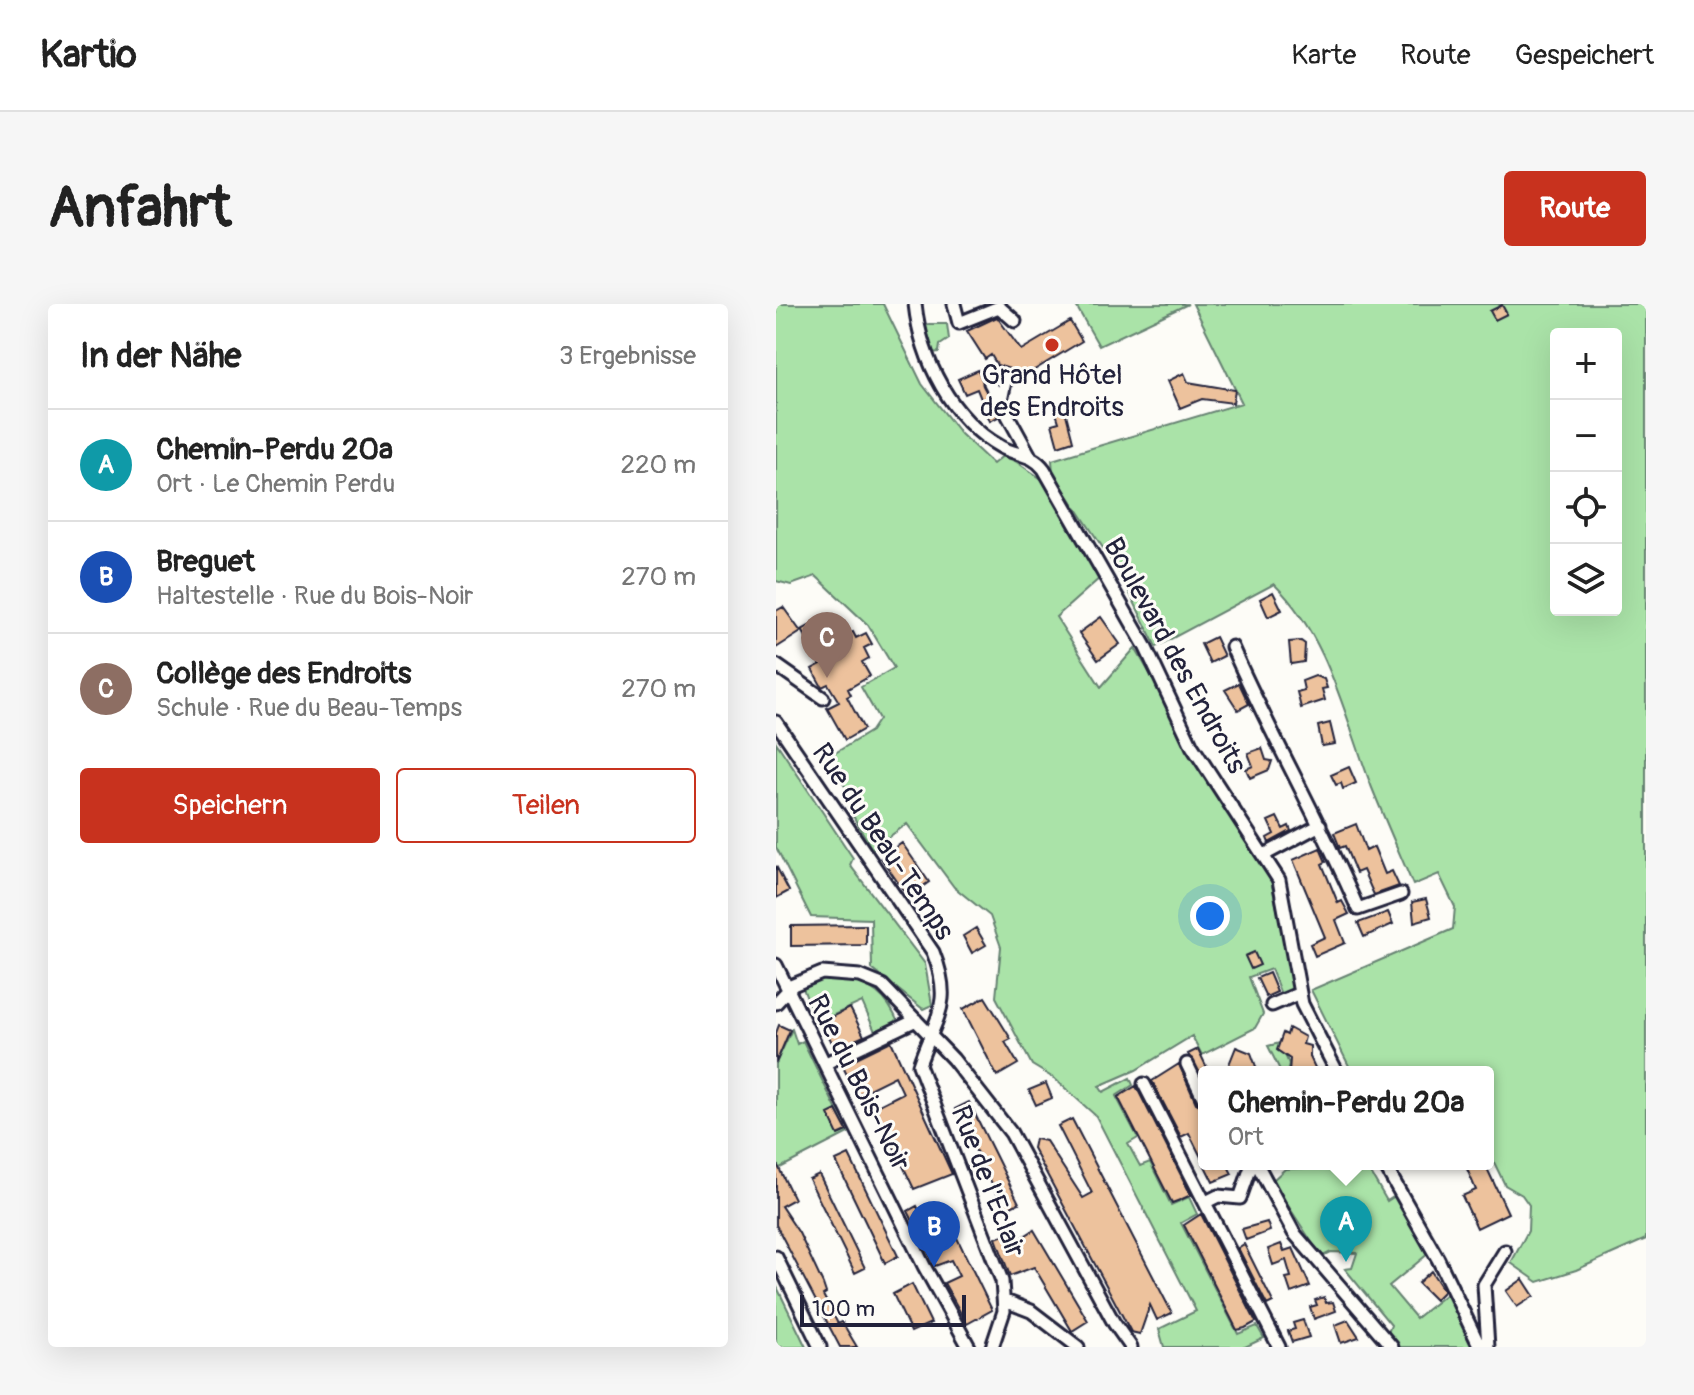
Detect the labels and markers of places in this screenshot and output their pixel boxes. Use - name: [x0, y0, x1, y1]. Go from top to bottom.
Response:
- marker: Grand Hôtel des Endroits: [1043, 336, 1061, 354]
- place label: Grand Hôtel des Endroits: [980, 358, 1124, 425]
- pin: C: [801, 612, 853, 678]
- pin: A: [1320, 1196, 1372, 1262]
- pin: B: [908, 1201, 960, 1267]

